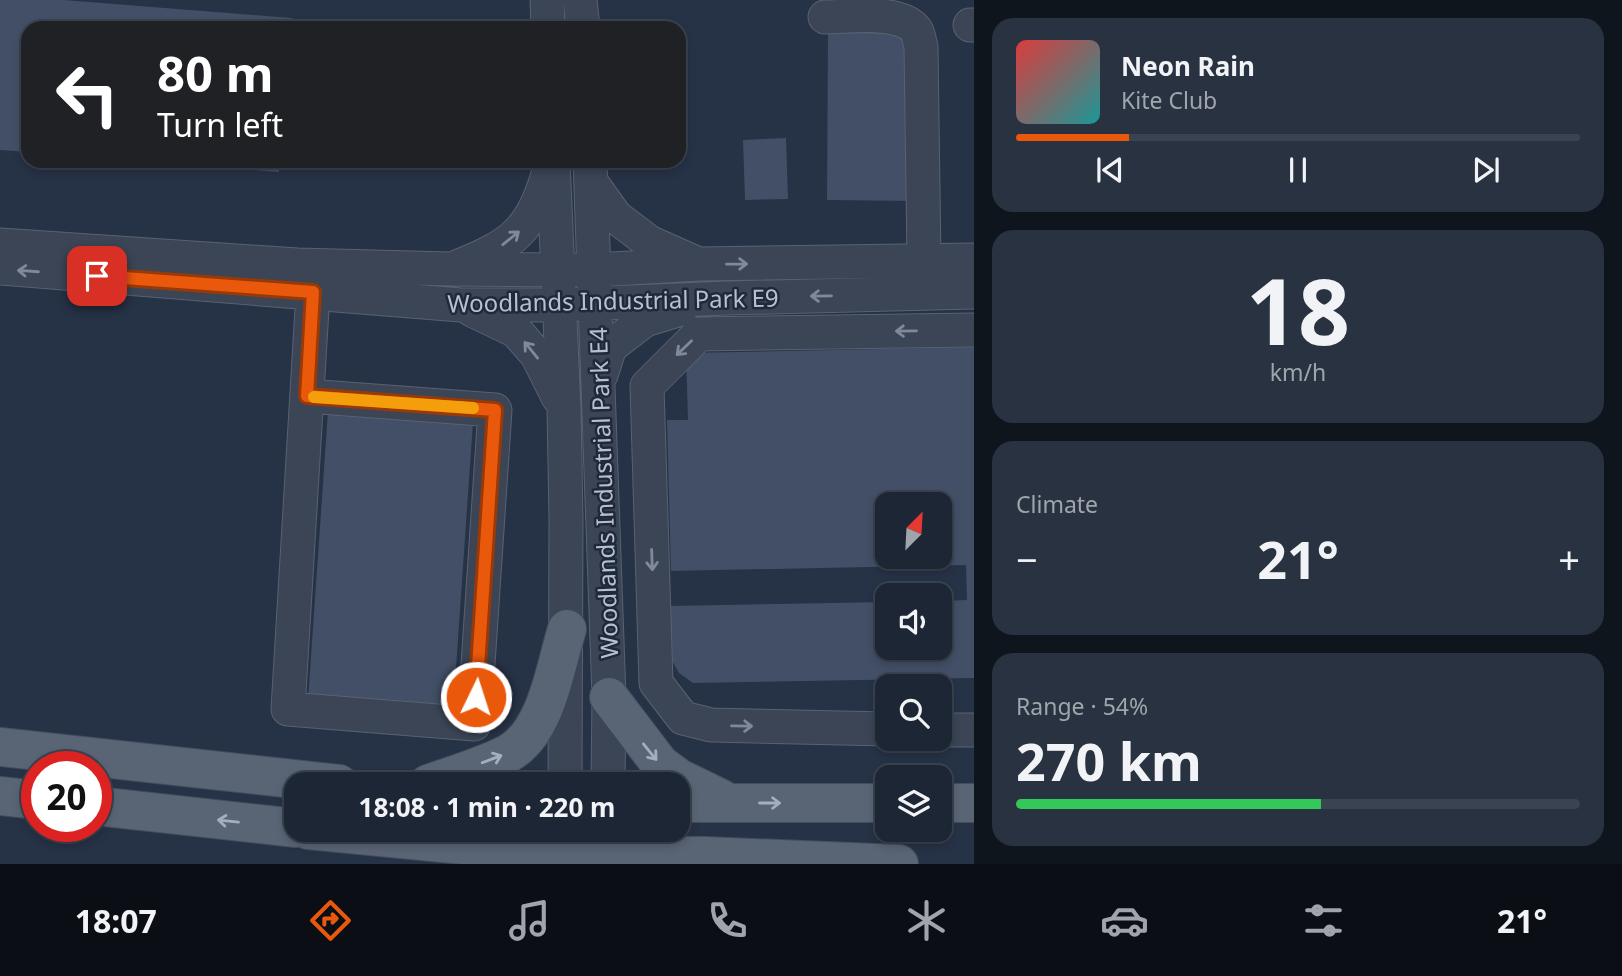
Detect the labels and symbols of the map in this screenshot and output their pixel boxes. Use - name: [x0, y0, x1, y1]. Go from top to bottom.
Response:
- one-way arrow: [501, 231, 519, 246]
- pin: [67, 246, 127, 306]
- one-way arrow: [725, 257, 748, 270]
- one-way arrow: [18, 264, 40, 277]
- street label: Woodlands Industrial Park E9: [447, 281, 779, 319]
- one-way arrow: [810, 290, 833, 303]
- one-way arrow: [895, 324, 918, 337]
- street label: Woodlands Industrial Park E4: [581, 327, 625, 659]
- one-way arrow: [676, 339, 693, 356]
- one-way arrow: [523, 341, 539, 359]
- north arrow: [875, 492, 952, 569]
- one-way arrow: [645, 548, 659, 571]
- position arrow: [439, 660, 513, 734]
- one-way arrow: [730, 719, 753, 733]
- one-way arrow: [643, 742, 658, 760]
- speed limit sign: 20: [21, 751, 112, 842]
- one-way arrow: [481, 752, 502, 765]
- one-way arrow: [758, 796, 781, 810]
- one-way arrow: [217, 814, 240, 827]

